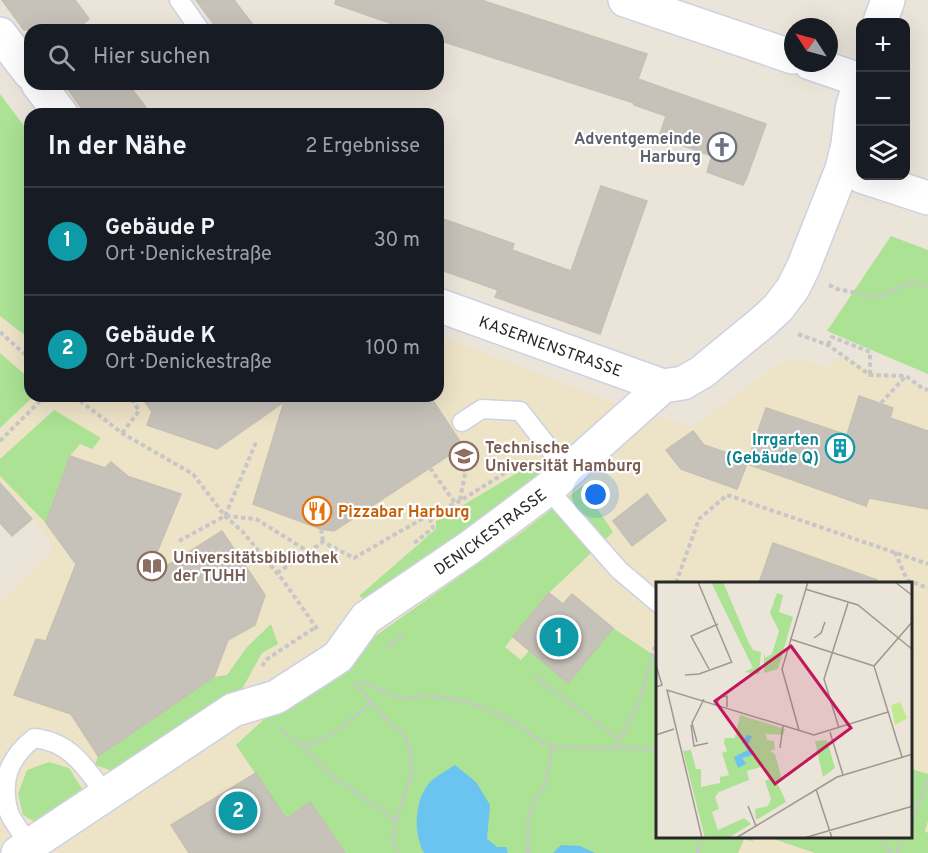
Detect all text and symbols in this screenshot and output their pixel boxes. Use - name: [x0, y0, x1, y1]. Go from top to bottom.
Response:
- north arrow: [784, 18, 838, 72]
- map controls: [856, 18, 910, 180]
- button: +: [856, 18, 910, 72]
- search box: [24, 24, 444, 90]
- icon: search: [45, 41, 78, 74]
- text: Hier suchen: [93, 44, 210, 71]
- button: −: [856, 72, 910, 126]
- button: layers: [856, 126, 910, 180]
- place label: Adventgemeinde Harburg: [574, 130, 701, 168]
- text: In der Nähe: [48, 131, 187, 164]
- church icon: Adventgemeinde Harburg: [706, 131, 738, 163]
- text: 2 Ergebnisse: [305, 134, 420, 160]
- text: Gebäude P: [105, 215, 215, 242]
- text: 1: [64, 228, 72, 254]
- text: 30 m: [374, 228, 420, 254]
- text: Ort · Denickestraße: [105, 242, 272, 268]
- street label: KASERNENSTRASSE: [476, 313, 625, 383]
- text: Gebäude K: [105, 323, 216, 350]
- text: 2: [61, 336, 74, 362]
- text: 100 m: [365, 336, 420, 362]
- text: Ort · Denickestraße: [105, 350, 272, 376]
- place label: Irrgarten (Gebäude Q): [726, 431, 819, 469]
- building icon: Irrgarten (Gebäude Q): [824, 432, 856, 464]
- place label: Technische Universität Hamburg: [485, 439, 641, 477]
- school or university icon: Technische Universität Hamburg: [448, 440, 480, 472]
- your location: [581, 480, 610, 509]
- street label: DENICKESTRASSE: [431, 485, 551, 581]
- restaurant icon: Pizzabar Harburg: [301, 495, 333, 527]
- place label: Pizzabar Harburg: [338, 503, 469, 523]
- place label: Universitätsbibliothek der TUHH: [173, 549, 339, 587]
- library icon: Universitätsbibliothek der TUHH: [136, 550, 168, 582]
- inset map: [656, 582, 913, 838]
- pin: 1: [540, 614, 578, 660]
- pin: 2: [218, 788, 258, 834]

